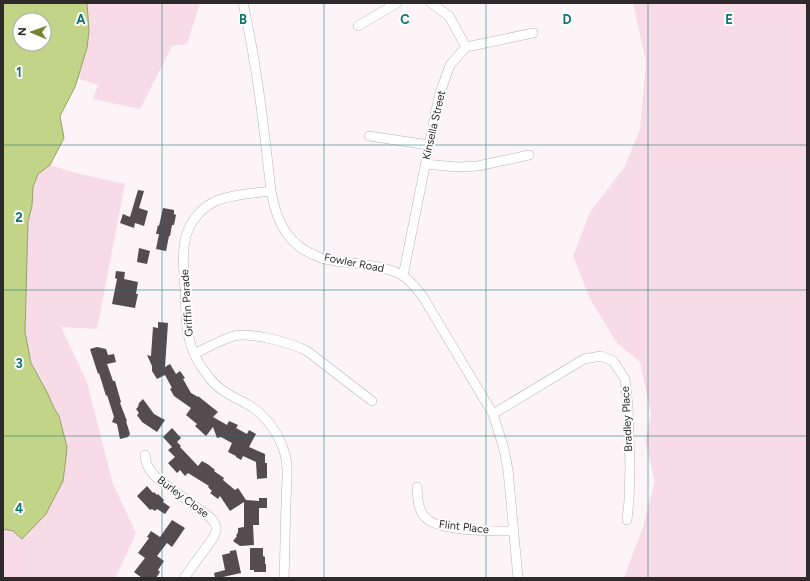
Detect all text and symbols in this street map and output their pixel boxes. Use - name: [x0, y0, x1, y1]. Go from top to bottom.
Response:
- north arrow: [12, 12, 52, 52]
- text: A: [76, 12, 86, 27]
- text: B: [239, 12, 247, 27]
- text: C: [400, 12, 410, 27]
- text: D: [562, 12, 572, 27]
- text: E: [725, 12, 733, 27]
- text: N: [16, 27, 29, 36]
- text: 1: [16, 65, 22, 80]
- street label: Kinsella Street: [420, 89, 448, 161]
- text: 2: [15, 210, 23, 225]
- street label: Fowler Road: [323, 251, 385, 275]
- street label: Griffin Parade: [178, 269, 196, 337]
- text: 3: [15, 356, 23, 371]
- street label: Bradley Place: [619, 386, 635, 452]
- street label: Burley Close: [155, 473, 211, 521]
- text: 4: [15, 501, 23, 516]
- street label: Flint Place: [438, 517, 490, 537]

